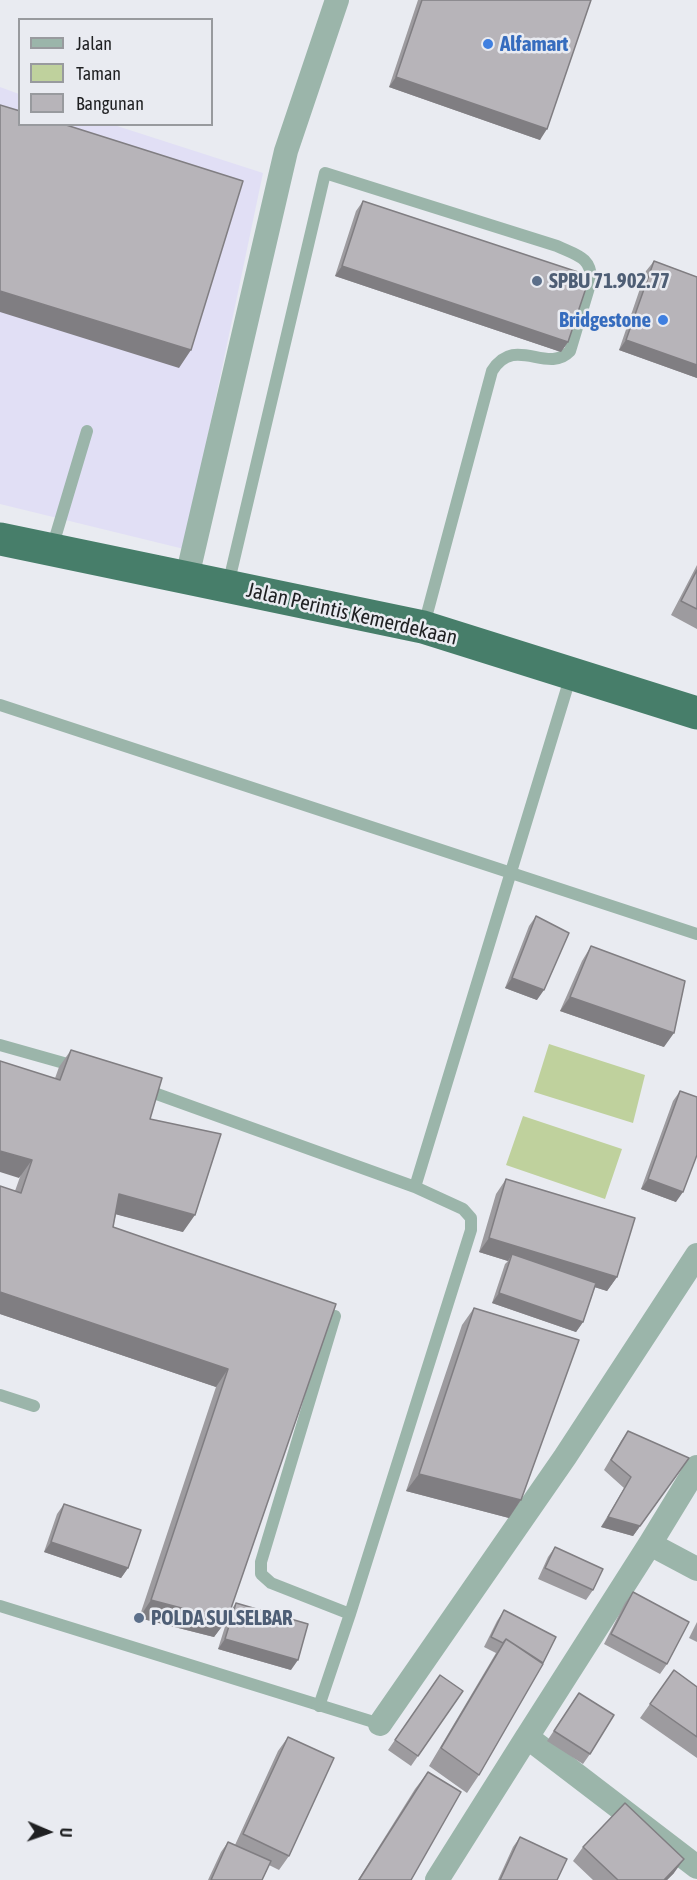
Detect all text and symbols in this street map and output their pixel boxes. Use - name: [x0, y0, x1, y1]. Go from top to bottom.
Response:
- legend: [18, 18, 213, 126]
- place label: Alfamart: [500, 31, 568, 57]
- text: Jalan: [76, 33, 112, 54]
- marker: Alfamart: [481, 37, 495, 51]
- text: Taman: [76, 63, 121, 84]
- text: Bangunan: [76, 93, 144, 114]
- place label: SPBU 71.902.77: [549, 268, 670, 294]
- marker: SPBU 71.902.77: [530, 274, 544, 288]
- place label: Bridgestone: [559, 307, 651, 333]
- marker: Bridgestone: [656, 313, 670, 327]
- street label: Jalan Perintis Kemerdekaan: [244, 577, 460, 651]
- place label: POLDA SULSELBAR: [151, 1605, 293, 1631]
- marker: POLDA SULSELBAR: [132, 1611, 146, 1625]
- north arrow: [18, 1802, 78, 1862]
- text: U: [57, 1828, 75, 1838]

